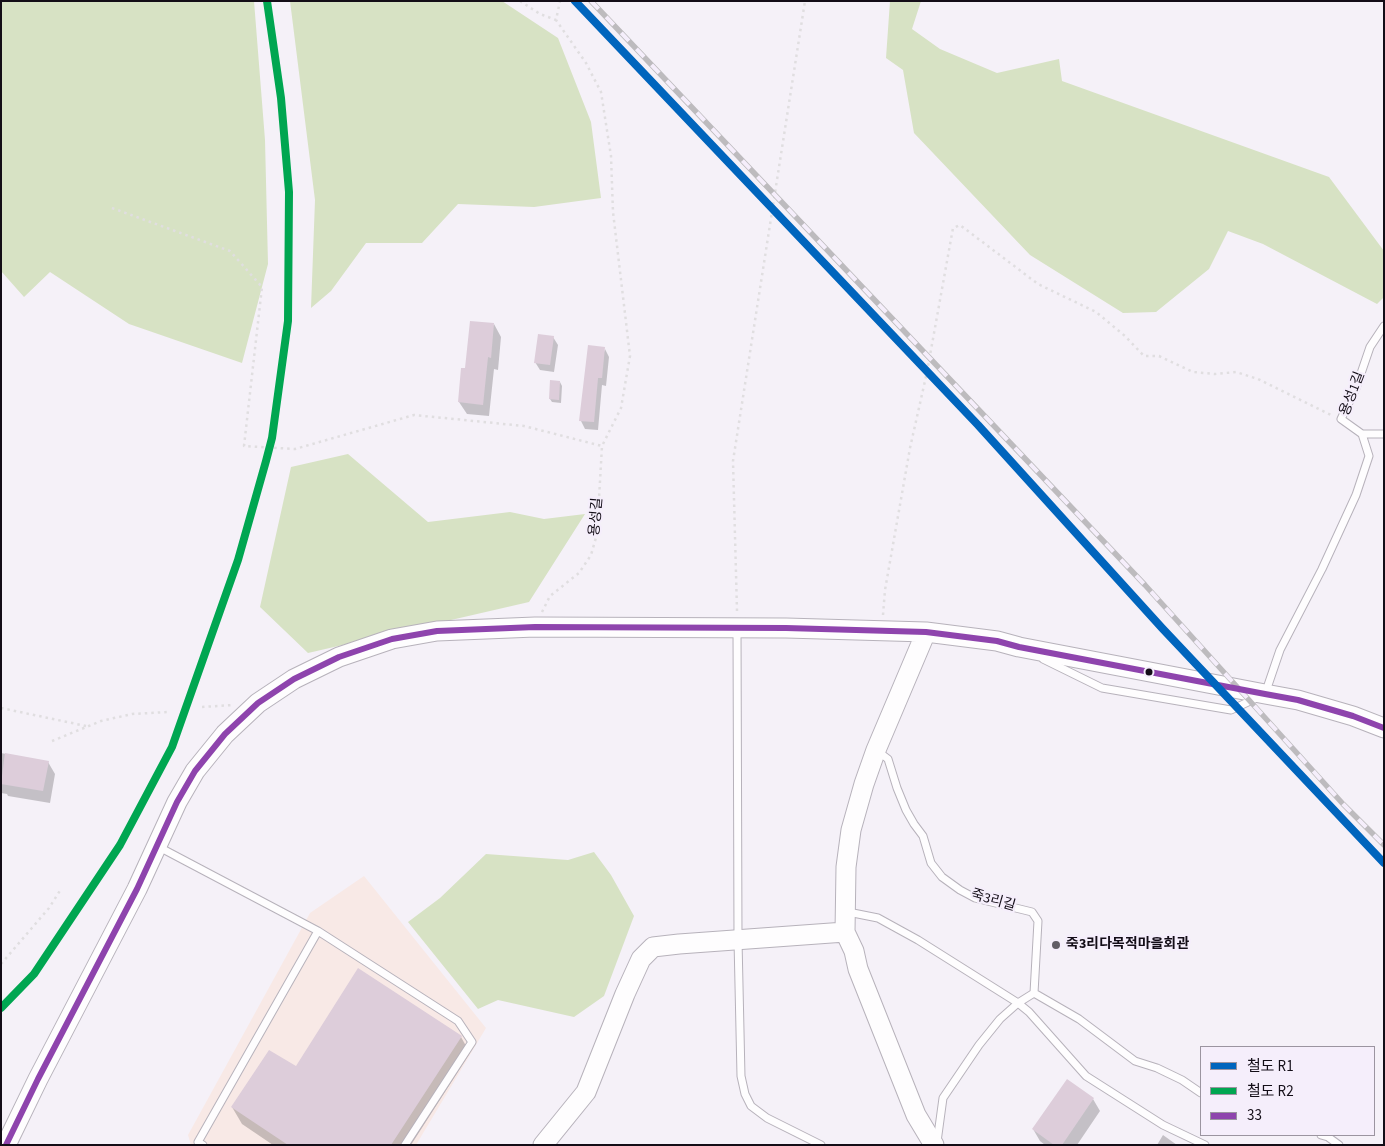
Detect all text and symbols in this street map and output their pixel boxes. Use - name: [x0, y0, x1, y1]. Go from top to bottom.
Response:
- street label: 용성1길: [1337, 370, 1369, 418]
- street label: 용성길: [587, 497, 607, 537]
- unlabelled marker: [1144, 667, 1154, 677]
- street label: 죽3리길: [969, 887, 1017, 915]
- place label: 죽3리다목적마을회관: [1066, 937, 1189, 953]
- marker: 죽3리다목적마을회관: [1050, 939, 1062, 951]
- legend: [1200, 1046, 1375, 1136]
- text: 철도 R1: [1247, 1056, 1294, 1077]
- text: 철도 R2: [1247, 1081, 1294, 1102]
- text: 33: [1247, 1105, 1262, 1126]

